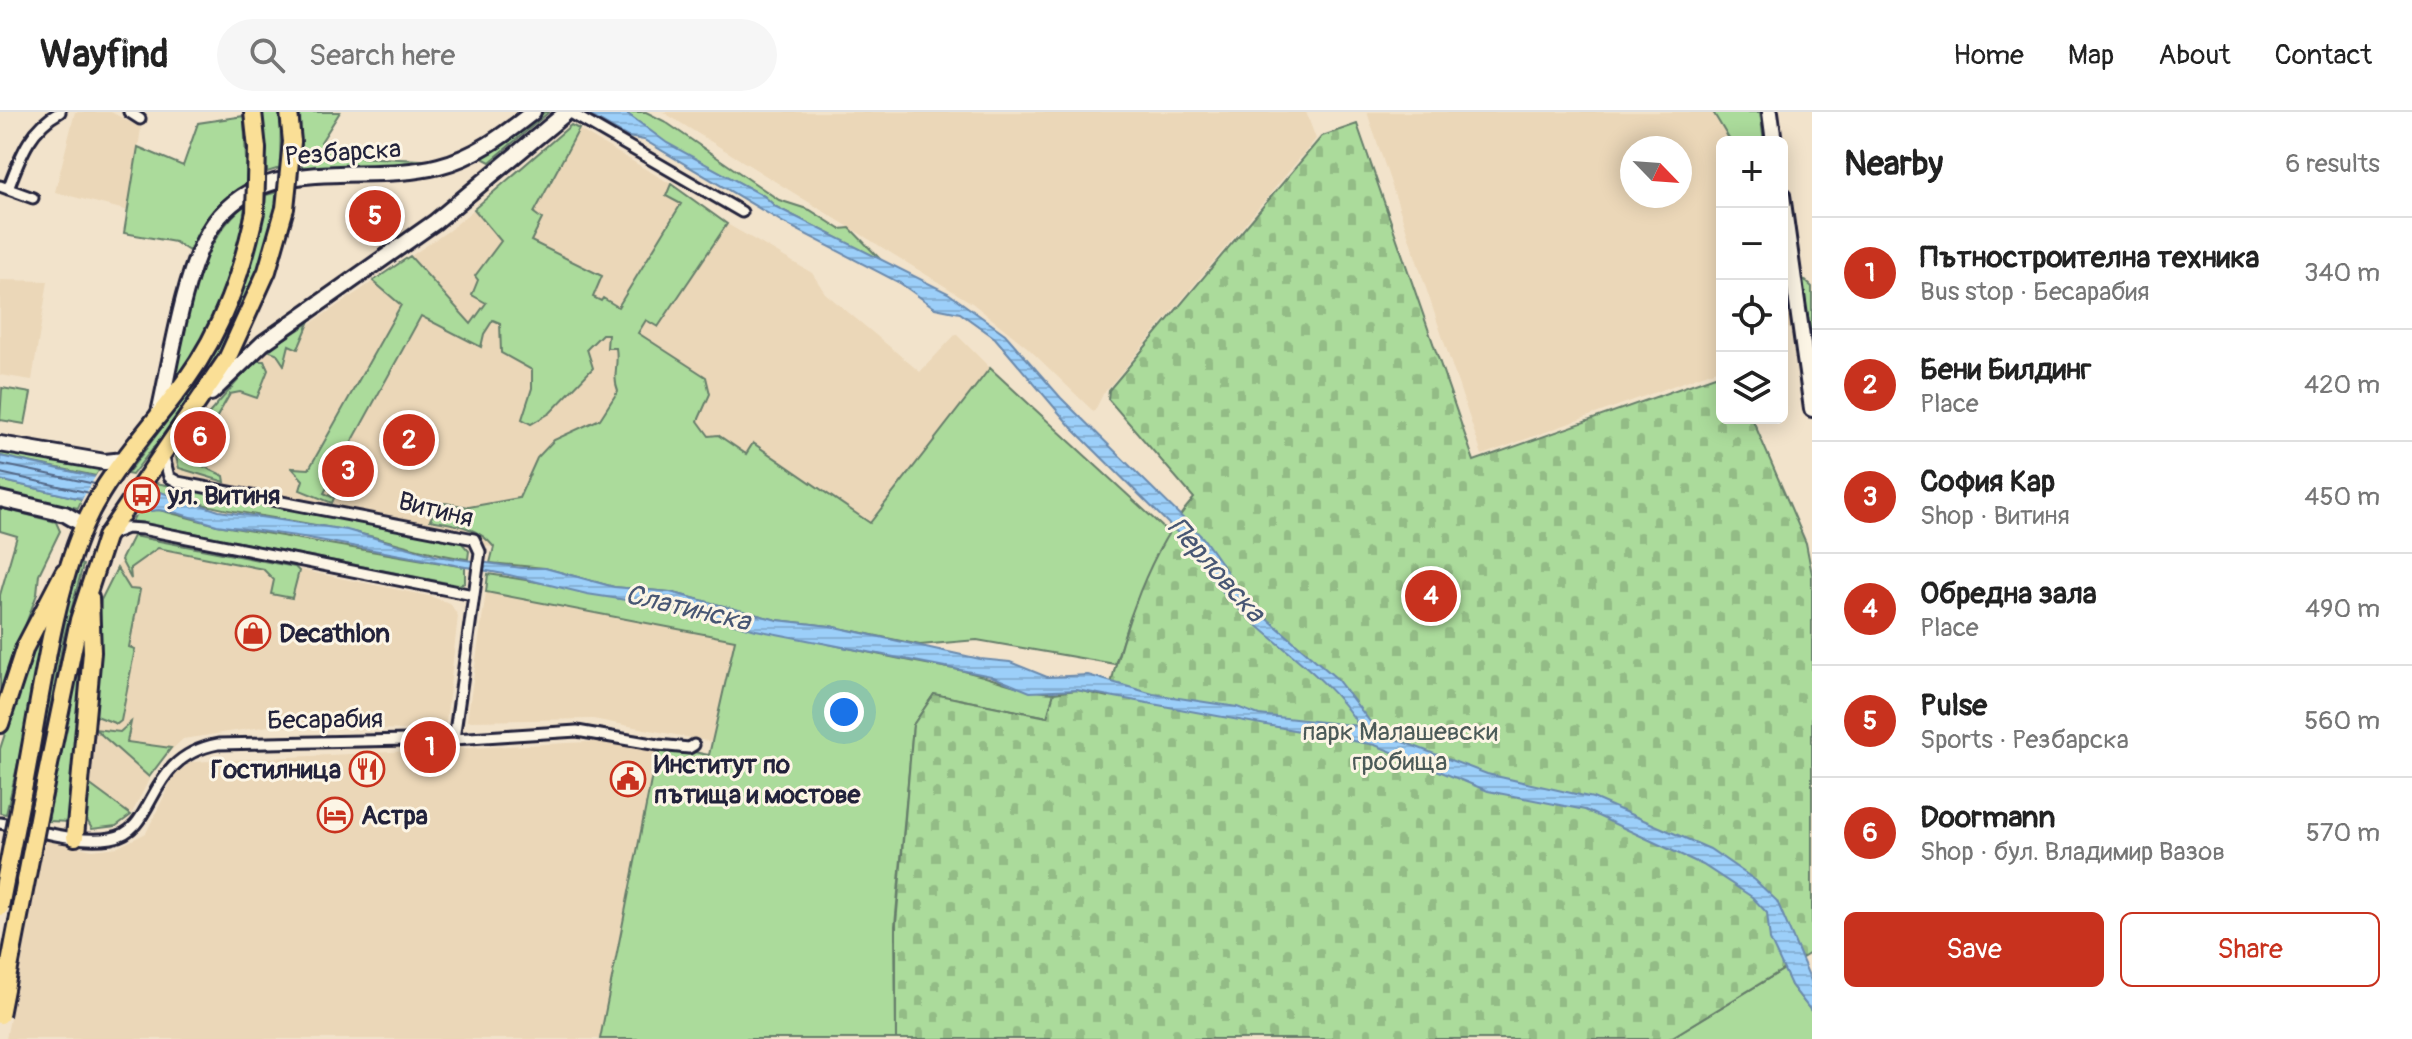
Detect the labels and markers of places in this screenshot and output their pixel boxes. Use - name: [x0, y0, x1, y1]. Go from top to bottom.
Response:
- pin: 5: [349, 186, 401, 246]
- pin: 6: [174, 407, 226, 467]
- pin: 2: [383, 410, 435, 470]
- pin: 3: [322, 441, 374, 501]
- bus stop icon: ул. Витиня: [123, 476, 161, 514]
- place label: ул. Витиня: [167, 480, 280, 512]
- pin: 4: [1405, 566, 1457, 626]
- shop icon: Decathlon: [234, 614, 272, 652]
- place label: Decathlon: [279, 618, 390, 650]
- pin: 1: [404, 717, 456, 777]
- place label: Институт по пътища и мостове: [654, 749, 861, 811]
- restaurant icon: Гостилница: [348, 750, 386, 788]
- place label: Гостилница: [211, 754, 341, 786]
- public building icon: Институт по пътища и мостове: [609, 760, 647, 798]
- hotel icon: Астра: [316, 796, 354, 834]
- place label: Астра: [361, 800, 428, 832]

